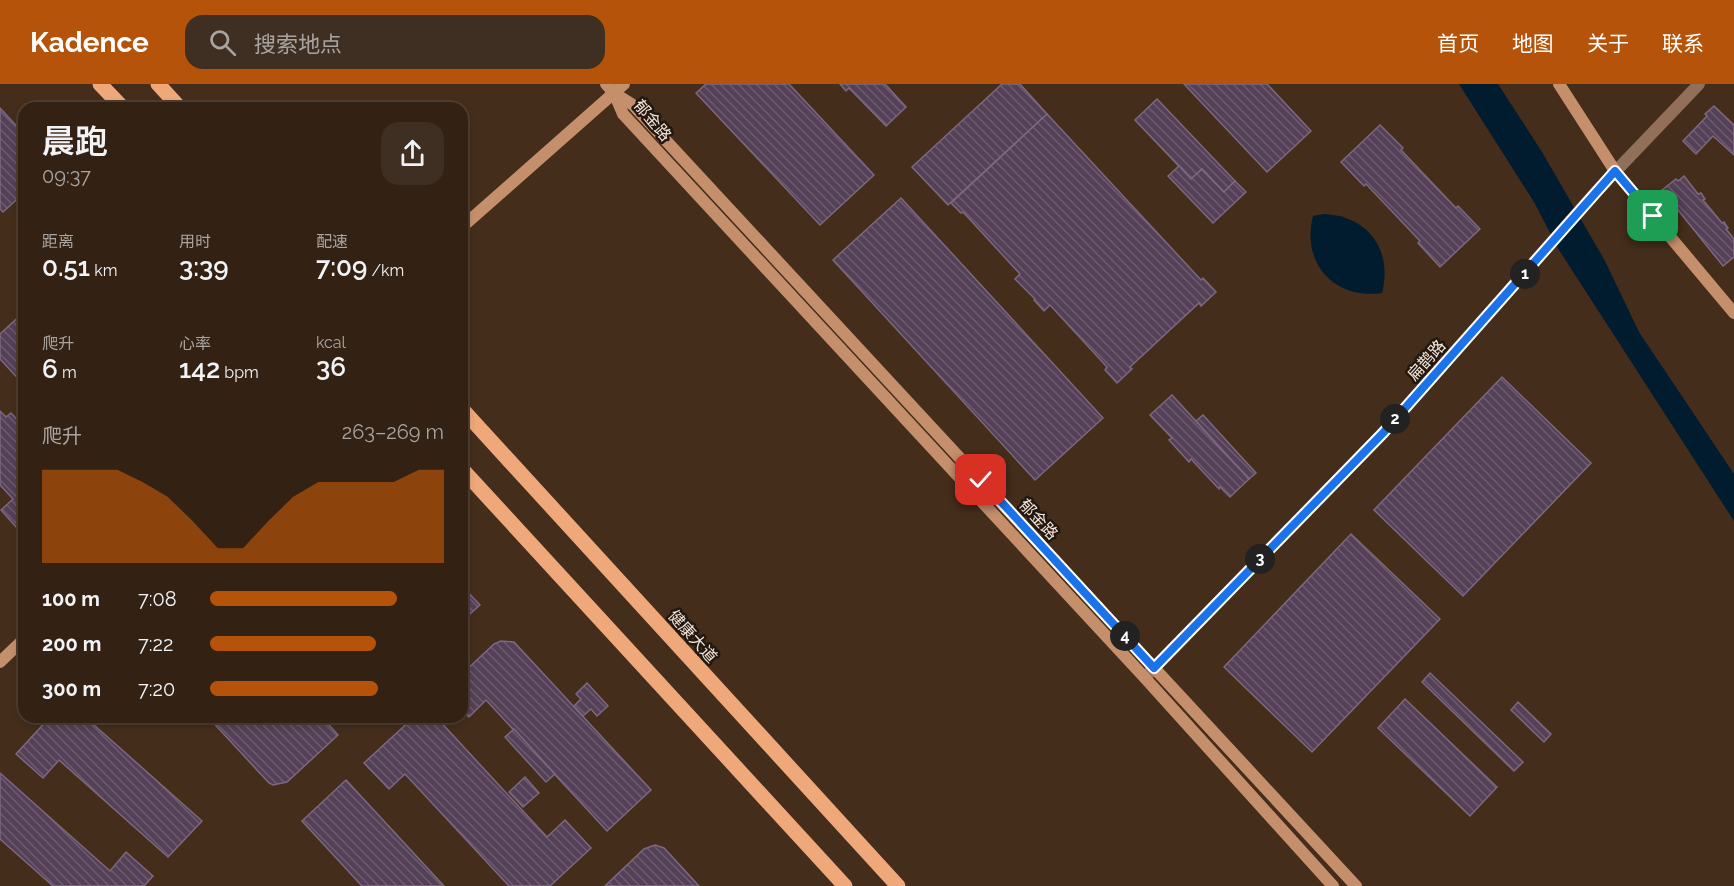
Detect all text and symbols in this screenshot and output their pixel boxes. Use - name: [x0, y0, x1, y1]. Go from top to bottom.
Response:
- search box: [185, 15, 605, 69]
- text: Kadence: [30, 26, 149, 59]
- icon: search: [206, 26, 239, 59]
- text: 搜索地点: [254, 31, 342, 57]
- text: 首页: [1437, 31, 1479, 56]
- text: 地图: [1512, 31, 1554, 56]
- text: 关于: [1587, 31, 1629, 56]
- text: 联系: [1662, 31, 1704, 56]
- street label: 郁金路: [630, 96, 675, 145]
- text: 晨跑: [42, 122, 108, 161]
- button: share: [381, 122, 444, 185]
- text: 09:37: [42, 164, 91, 188]
- pin: [1627, 190, 1678, 241]
- icon: arrive: [1636, 199, 1669, 232]
- text: 距离: [42, 232, 74, 251]
- text: 用时: [179, 232, 211, 251]
- text: 配速: [316, 232, 348, 251]
- text: 0.51: [42, 252, 90, 282]
- text: 3:39: [179, 252, 229, 282]
- text: 7:09: [316, 252, 367, 282]
- pin: 1: [1510, 259, 1540, 289]
- text: km: [90, 261, 117, 280]
- text: /km: [367, 261, 404, 280]
- text: 1: [1521, 264, 1529, 283]
- text: kcal: [316, 333, 346, 352]
- text: 爬升: [42, 334, 74, 353]
- text: 心率: [179, 334, 211, 353]
- street label: 扁鹊路: [1403, 336, 1449, 385]
- text: 36: [316, 352, 346, 382]
- text: 6: [42, 354, 58, 384]
- text: 142: [179, 354, 220, 384]
- text: m: [58, 363, 77, 382]
- text: bpm: [220, 363, 259, 382]
- pin: 2: [1380, 404, 1410, 434]
- text: 2: [1390, 409, 1400, 428]
- text: 263–269 m: [342, 420, 444, 444]
- text: 爬升: [42, 424, 82, 448]
- pin: [955, 454, 1006, 505]
- icon: check: [964, 463, 997, 496]
- street label: 郁金路: [1015, 495, 1062, 543]
- pin: 3: [1245, 544, 1275, 574]
- text: 3: [1256, 549, 1264, 568]
- text: 100 m: [42, 587, 100, 611]
- text: 7:08: [138, 587, 177, 611]
- street label: 健康大道: [664, 606, 721, 666]
- pin: 4: [1110, 621, 1140, 651]
- text: 4: [1120, 626, 1130, 645]
- text: 200 m: [42, 632, 101, 656]
- text: 7:22: [138, 632, 173, 656]
- text: 300 m: [42, 677, 101, 701]
- text: 7:20: [138, 677, 175, 701]

